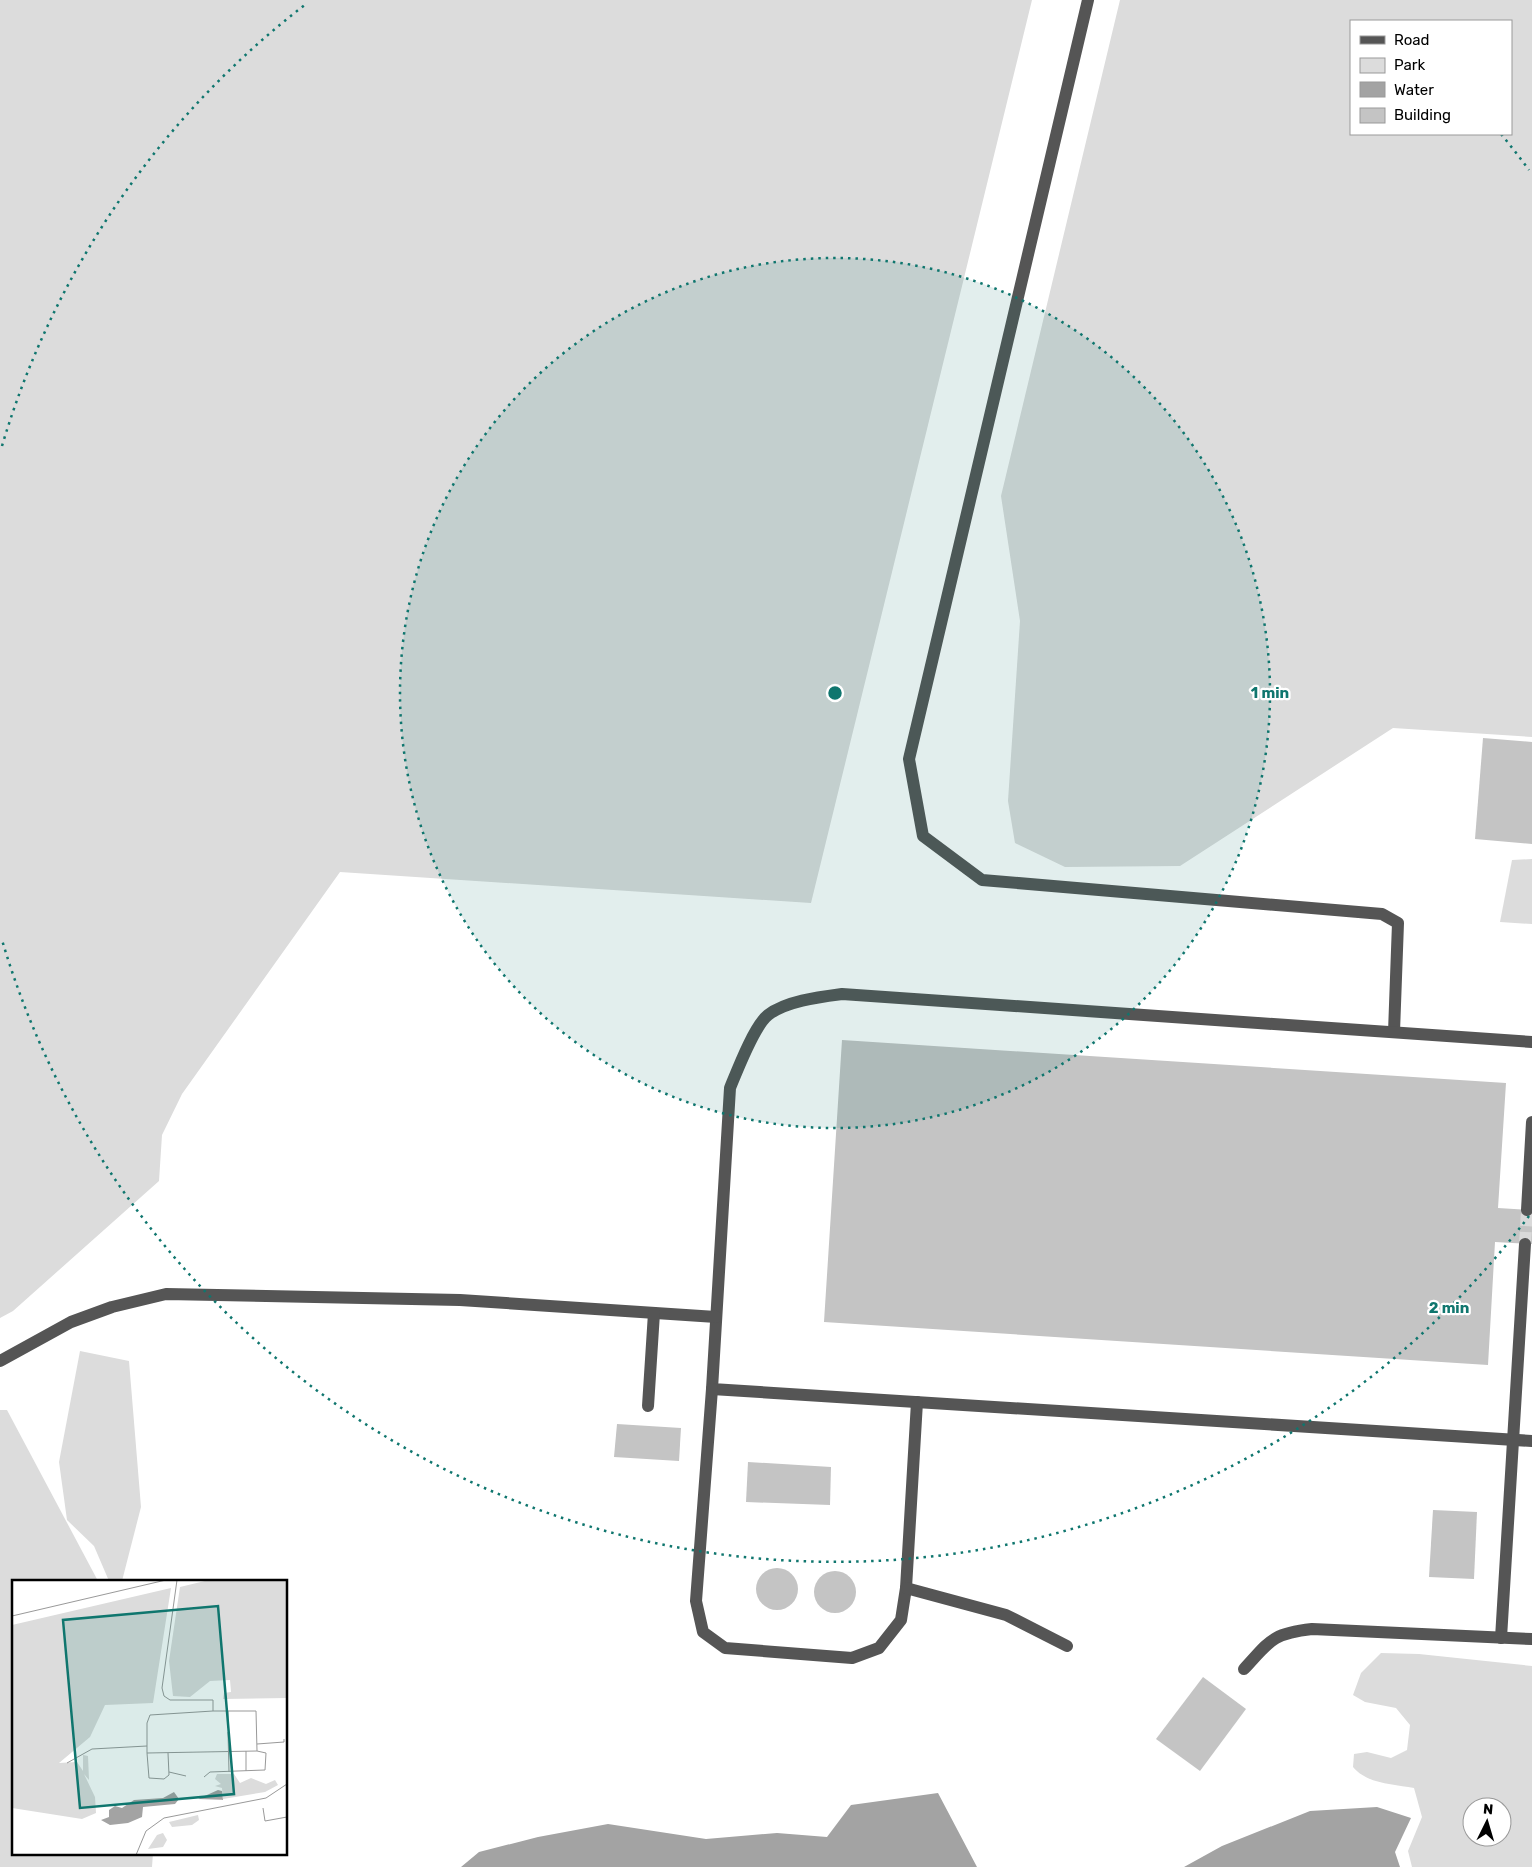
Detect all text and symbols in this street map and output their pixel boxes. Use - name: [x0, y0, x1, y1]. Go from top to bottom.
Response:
- legend: [1350, 20, 1512, 135]
- text: Road: [1394, 31, 1430, 49]
- text: Park: [1394, 56, 1425, 74]
- text: Water: [1394, 81, 1434, 99]
- text: Building: [1394, 106, 1451, 124]
- centre of rings: [826, 684, 844, 702]
- text: 1 min: [1251, 684, 1289, 702]
- text: 2 min: [1429, 1299, 1469, 1317]
- inset map: [12, 1580, 288, 1854]
- north arrow: [1462, 1797, 1512, 1847]
- text: N: [1482, 1801, 1494, 1818]

